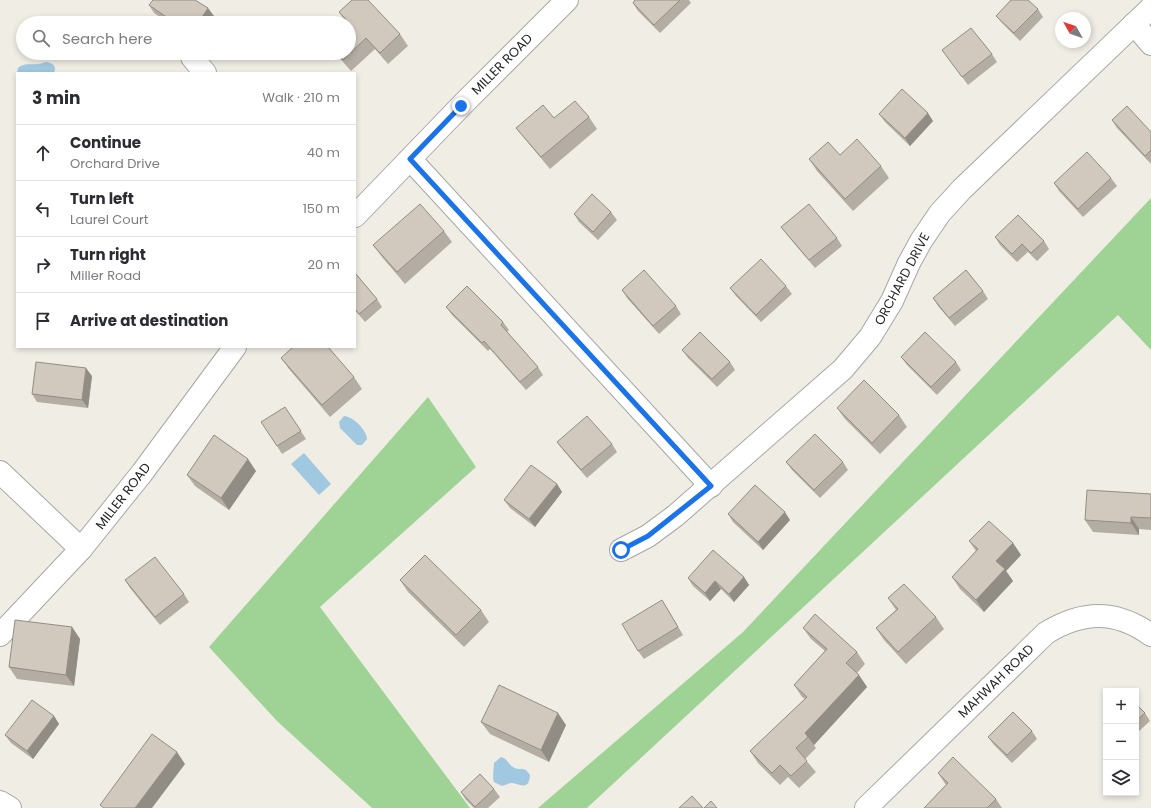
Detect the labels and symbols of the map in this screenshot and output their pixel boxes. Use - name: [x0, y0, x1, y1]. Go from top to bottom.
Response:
- north arrow: [1055, 12, 1091, 48]
- street label: MILLER ROAD: [467, 29, 537, 99]
- route end: [452, 97, 470, 115]
- street label: ORCHARD DRIVE: [870, 229, 934, 329]
- street label: MILLER ROAD: [91, 459, 155, 533]
- route start: [612, 541, 630, 559]
- street label: MAHWAH ROAD: [954, 640, 1038, 722]

